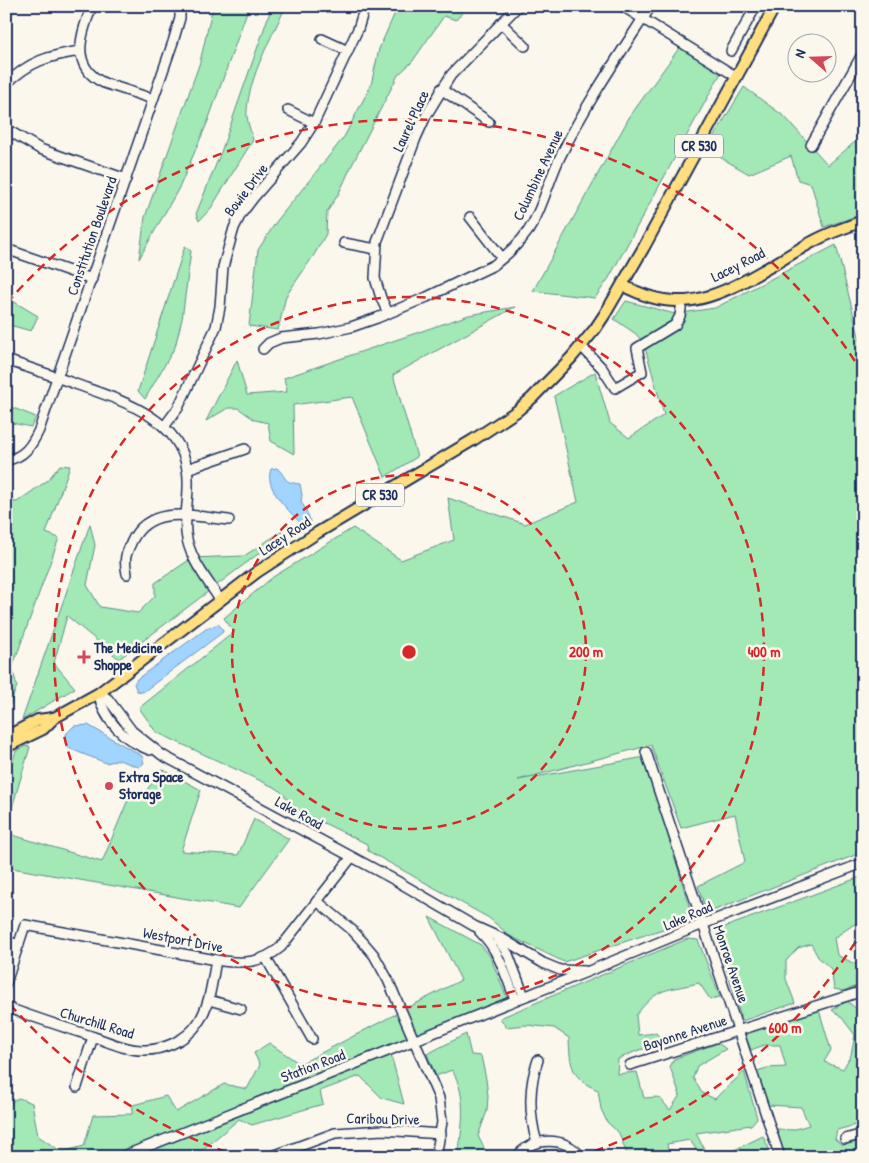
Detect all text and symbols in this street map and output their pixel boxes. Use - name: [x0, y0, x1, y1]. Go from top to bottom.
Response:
- north arrow: [786, 32, 836, 82]
- text: N: [789, 46, 810, 60]
- street label: Laurel Place: [387, 87, 434, 155]
- street label: Columbine Avenue: [507, 126, 568, 224]
- road number: CR 530: [675, 134, 723, 158]
- street label: Bowie Drive: [219, 159, 273, 221]
- street label: Constitution Boulevard: [61, 173, 122, 298]
- street label: Lacey Road: [707, 242, 768, 287]
- road number: CR 530: [356, 484, 404, 506]
- street label: Lacey Road: [255, 511, 315, 560]
- place label: The Medicine Shoppe: [93, 637, 163, 676]
- text: 200 m: [569, 641, 603, 662]
- text: 400 m: [748, 641, 780, 662]
- centre of rings: [400, 643, 418, 661]
- marker: The Medicine Shoppe: [78, 651, 90, 663]
- place label: Extra Space Storage: [119, 766, 184, 805]
- marker: Extra Space Storage: [103, 780, 115, 792]
- street label: Lake Road: [272, 791, 327, 834]
- street label: Lake Road: [660, 896, 716, 935]
- street label: Westport Drive: [141, 921, 225, 958]
- street label: Monroe Avenue: [708, 922, 755, 1006]
- street label: Churchill Road: [58, 1001, 137, 1044]
- street label: Bayonne Avenue: [640, 1009, 729, 1056]
- text: 600 m: [768, 1017, 802, 1038]
- street label: Station Road: [278, 1044, 348, 1087]
- street label: Caribou Drive: [346, 1107, 420, 1130]

